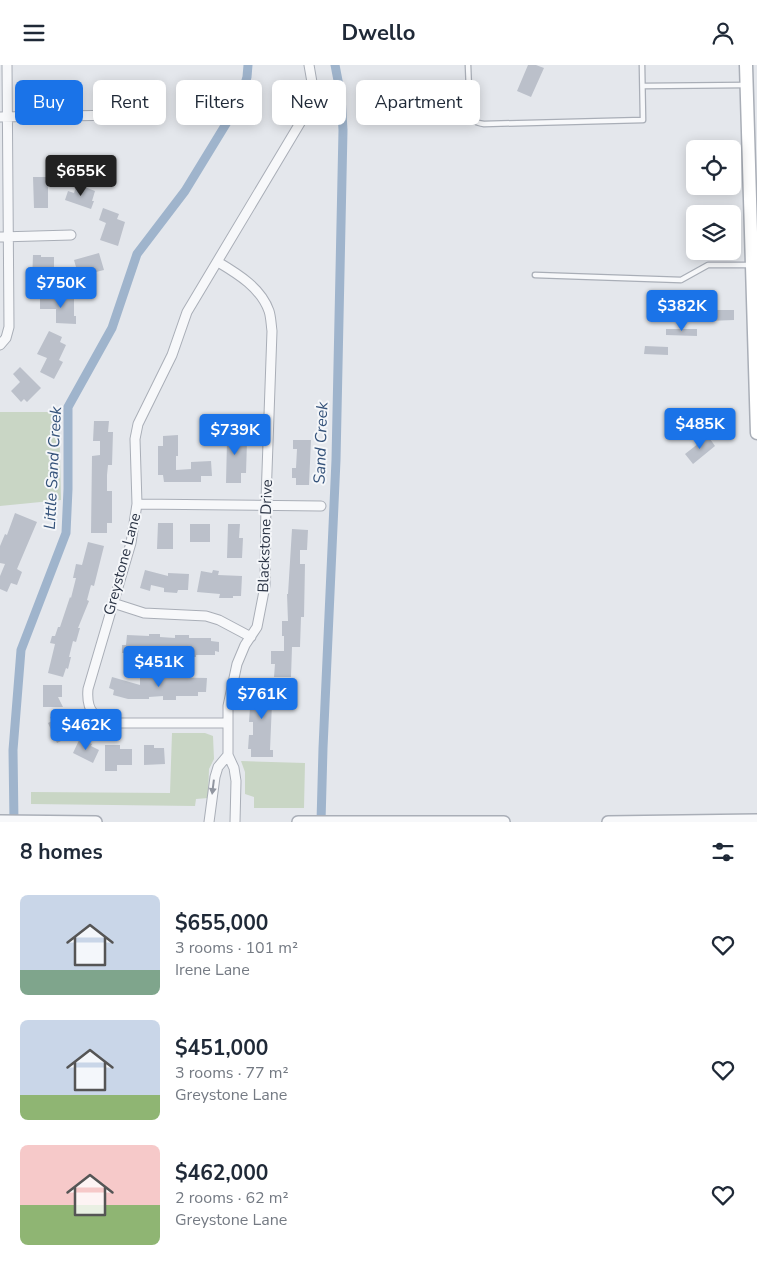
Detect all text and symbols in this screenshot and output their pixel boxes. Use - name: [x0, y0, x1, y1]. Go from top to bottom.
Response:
- text: Dwello: [342, 18, 415, 48]
- icon: menu: [20, 19, 48, 47]
- icon: person: [709, 19, 737, 47]
- chip: Buy: [15, 80, 83, 125]
- chip: Rent: [93, 80, 166, 125]
- chip: Filters: [176, 80, 262, 125]
- chip: New: [272, 80, 346, 125]
- chip: Apartment: [356, 80, 480, 125]
- map controls: [686, 140, 741, 260]
- button: locate: [686, 140, 741, 195]
- pin: $655K: [46, 155, 116, 197]
- text: $655K: [56, 160, 106, 182]
- button: layers: [686, 205, 741, 260]
- pin: $750K: [26, 267, 96, 309]
- text: $750K: [36, 272, 86, 294]
- pin: $382K: [647, 289, 717, 332]
- text: $382K: [657, 295, 707, 317]
- water label: Sand Creek: [309, 401, 333, 484]
- water label: Little Sand Creek: [39, 405, 67, 530]
- pin: $485K: [665, 407, 735, 450]
- pin: $739K: [200, 413, 270, 456]
- text: $485K: [675, 413, 725, 435]
- text: $739K: [210, 419, 260, 441]
- street label: Blackstone Drive: [253, 479, 277, 593]
- street label: Greystone Lane: [99, 511, 145, 617]
- pin: $451K: [124, 645, 194, 688]
- text: $451K: [134, 651, 184, 673]
- pin: $761K: [227, 677, 297, 720]
- text: $761K: [237, 683, 287, 705]
- pin: $462K: [51, 709, 121, 751]
- text: $462K: [61, 714, 111, 736]
- one-way arrow: [209, 779, 217, 795]
- text: 8 homes: [20, 838, 103, 866]
- icon: filters: [709, 838, 737, 866]
- text: $655,000: [175, 909, 268, 937]
- icon: home: [60, 915, 120, 975]
- icon: heart: [709, 931, 737, 959]
- text: 3 rooms · 101 m²: [175, 937, 298, 959]
- text: Irene Lane: [175, 959, 250, 981]
- text: $451,000: [175, 1034, 268, 1062]
- icon: home: [60, 1040, 120, 1100]
- icon: heart: [709, 1056, 737, 1084]
- text: 3 rooms · 77 m²: [175, 1062, 288, 1084]
- text: Greystone Lane: [175, 1084, 287, 1106]
- text: $462,000: [175, 1159, 268, 1187]
- icon: home: [60, 1165, 120, 1225]
- icon: heart: [709, 1181, 737, 1209]
- text: 2 rooms · 62 m²: [175, 1187, 288, 1209]
- text: Greystone Lane: [175, 1209, 287, 1231]

